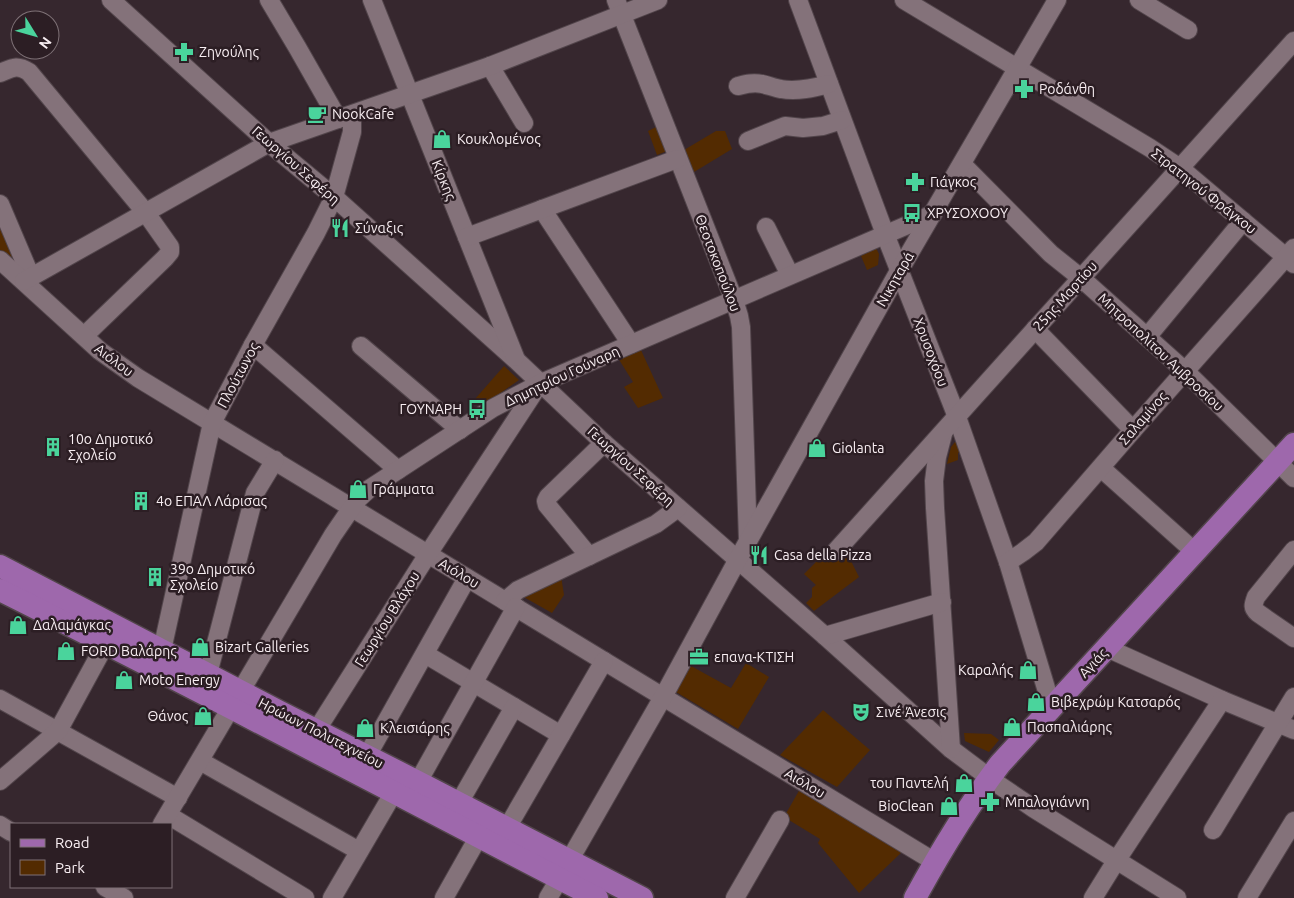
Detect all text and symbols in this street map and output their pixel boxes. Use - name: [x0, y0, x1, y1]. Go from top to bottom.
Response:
- north arrow: [10, 10, 60, 60]
- text: N: [36, 34, 55, 52]
- pharmacy icon: Ζηνούλης: [173, 41, 195, 63]
- place label: Ζηνούλης: [199, 44, 260, 60]
- pharmacy icon: Ροδάνθη: [1013, 78, 1035, 100]
- place label: Ροδάνθη: [1039, 81, 1095, 97]
- cafe icon: NookCafe: [306, 103, 328, 125]
- place label: NookCafe: [332, 106, 394, 122]
- street label: Γεωργίου Σεφέρη: [249, 123, 343, 207]
- shop icon: Κουκλομένος: [431, 128, 453, 150]
- place label: Κουκλομένος: [457, 131, 541, 147]
- street label: Στρατηγού Φράγκου: [1148, 145, 1260, 237]
- street label: Κίρκης: [429, 157, 460, 203]
- pharmacy icon: Γιάγκος: [904, 171, 926, 193]
- place label: Γιάγκος: [930, 174, 977, 190]
- bus stop icon: ΧΡΥΣΟΧΟΟΥ: [901, 202, 923, 224]
- place label: ΧΡΥΣΟΧΟΟΥ: [927, 205, 1008, 221]
- street label: Θεοτοκοπούλου: [692, 212, 744, 314]
- restaurant icon: Σύναξις: [329, 217, 351, 239]
- place label: Σύναξις: [355, 220, 404, 236]
- street label: Νικηταρά: [873, 248, 917, 309]
- street label: 25ης Μαρτίου: [1030, 258, 1100, 334]
- street label: Μητροπολίτου Αμβροσίου: [1095, 290, 1227, 414]
- street label: Χρυσοχόου: [911, 315, 951, 389]
- street label: Πλούτωνος: [214, 339, 262, 410]
- street label: Αιόλου: [92, 340, 136, 380]
- street label: Δημητρίου Γούναρη: [502, 343, 622, 409]
- street label: Σαλαμίνος: [1116, 388, 1171, 448]
- bus stop icon: ΓΟΥΝΑΡΗ: [466, 398, 488, 420]
- place label: ΓΟΥΝΑΡΗ: [400, 401, 462, 417]
- street label: Γεωργίου Σεφέρη: [584, 423, 678, 509]
- place label: 10ο Δημοτικό Σχολείο: [68, 431, 153, 463]
- building icon: 10ο Δημοτικό Σχολείο: [42, 436, 64, 458]
- shop icon: Giolanta: [806, 437, 828, 459]
- place label: Giolanta: [832, 440, 884, 456]
- shop icon: Γράμματα: [347, 478, 369, 500]
- place label: Γράμματα: [373, 481, 435, 497]
- building icon: 4ο ΕΠΑΛ Λάρισας: [130, 490, 152, 512]
- place label: 4ο ΕΠΑΛ Λάρισας: [156, 493, 268, 509]
- restaurant icon: Casa della Pizza: [748, 544, 770, 566]
- place label: Casa della Pizza: [774, 547, 872, 563]
- street label: Αιόλου: [436, 555, 482, 591]
- place label: 39ο Δημοτικό Σχολείο: [170, 561, 255, 593]
- building icon: 39ο Δημοτικό Σχολείο: [144, 566, 166, 588]
- street label: Γεωργίου Βλάχου: [351, 568, 423, 670]
- shop icon: Δαλαμάγκας: [7, 614, 29, 636]
- place label: Δαλαμάγκας: [33, 617, 112, 633]
- shop icon: Bizart Galleries: [189, 636, 211, 658]
- place label: Bizart Galleries: [215, 639, 309, 655]
- shop icon: FORD Βαλάρης: [55, 640, 77, 662]
- place label: FORD Βαλάρης: [81, 643, 177, 659]
- street label: Αγιάς: [1076, 645, 1111, 681]
- office icon: επανα-ΚΤΙΣΗ: [688, 646, 710, 668]
- place label: επανα-ΚΤΙΣΗ: [714, 649, 794, 665]
- shop icon: Καραλής: [1017, 659, 1039, 681]
- place label: Καραλής: [958, 662, 1014, 678]
- shop icon: Moto Energy: [113, 669, 135, 691]
- place label: Moto Energy: [139, 672, 220, 688]
- shop icon: Βιβεχρώμ Κατσαρός: [1025, 691, 1047, 713]
- place label: Βιβεχρώμ Κατσαρός: [1051, 694, 1181, 710]
- street label: Ηρώων Πολυτεχνείου: [256, 695, 386, 771]
- theatre icon: Σινέ Άνεσις: [850, 701, 872, 723]
- place label: Σινέ Άνεσις: [876, 704, 947, 720]
- shop icon: Θάνος: [192, 705, 214, 727]
- place label: Θάνος: [147, 708, 189, 724]
- shop icon: Πασπαλιάρης: [1001, 716, 1023, 738]
- shop icon: Κλεισιάρης: [354, 717, 376, 739]
- place label: Πασπαλιάρης: [1027, 719, 1112, 735]
- place label: Κλεισιάρης: [380, 720, 450, 736]
- street label: Αιόλου: [782, 765, 828, 801]
- shop icon: του Παντελή: [953, 772, 975, 794]
- place label: του Παντελή: [870, 775, 949, 791]
- pharmacy icon: Μπαλογιάννη: [979, 791, 1001, 813]
- place label: Μπαλογιάννη: [1005, 794, 1089, 810]
- shop icon: BioClean: [938, 795, 960, 817]
- place label: BioClean: [878, 798, 934, 814]
- legend: [10, 823, 172, 888]
- text: Road: [55, 834, 90, 851]
- text: Park: [55, 859, 85, 876]

